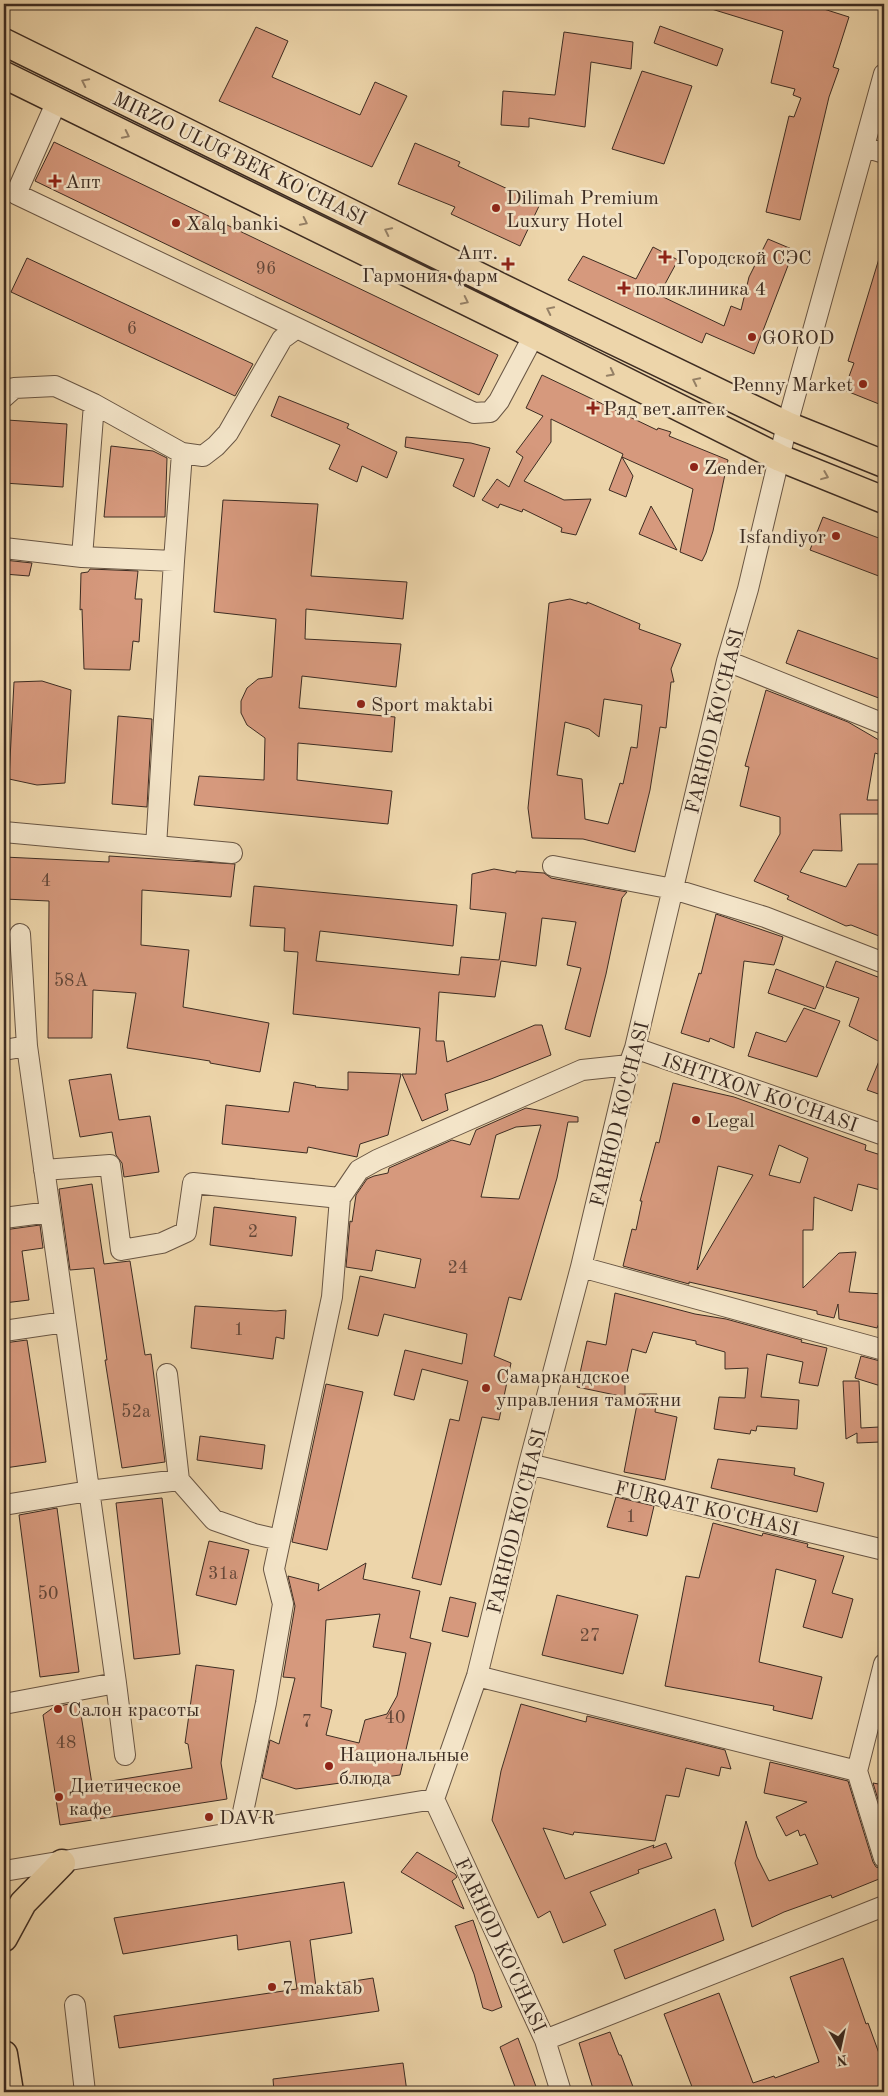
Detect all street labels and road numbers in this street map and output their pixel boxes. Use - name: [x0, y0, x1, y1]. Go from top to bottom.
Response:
- street label: MIRZO ULUG'BEK KO'CHASI: [109, 89, 369, 230]
- street label: FARHOD KO'CHASI: [683, 627, 749, 816]
- street label: FARHOD KO'CHASI: [588, 1020, 654, 1209]
- street label: ISHTIXON KO'CHASI: [659, 1051, 860, 1137]
- street label: FARHOD KO'CHASI: [485, 1427, 551, 1616]
- street label: FURQAT KO'CHASI: [612, 1479, 801, 1541]
- street label: FARHOD KO'CHASI: [450, 1855, 548, 2036]

